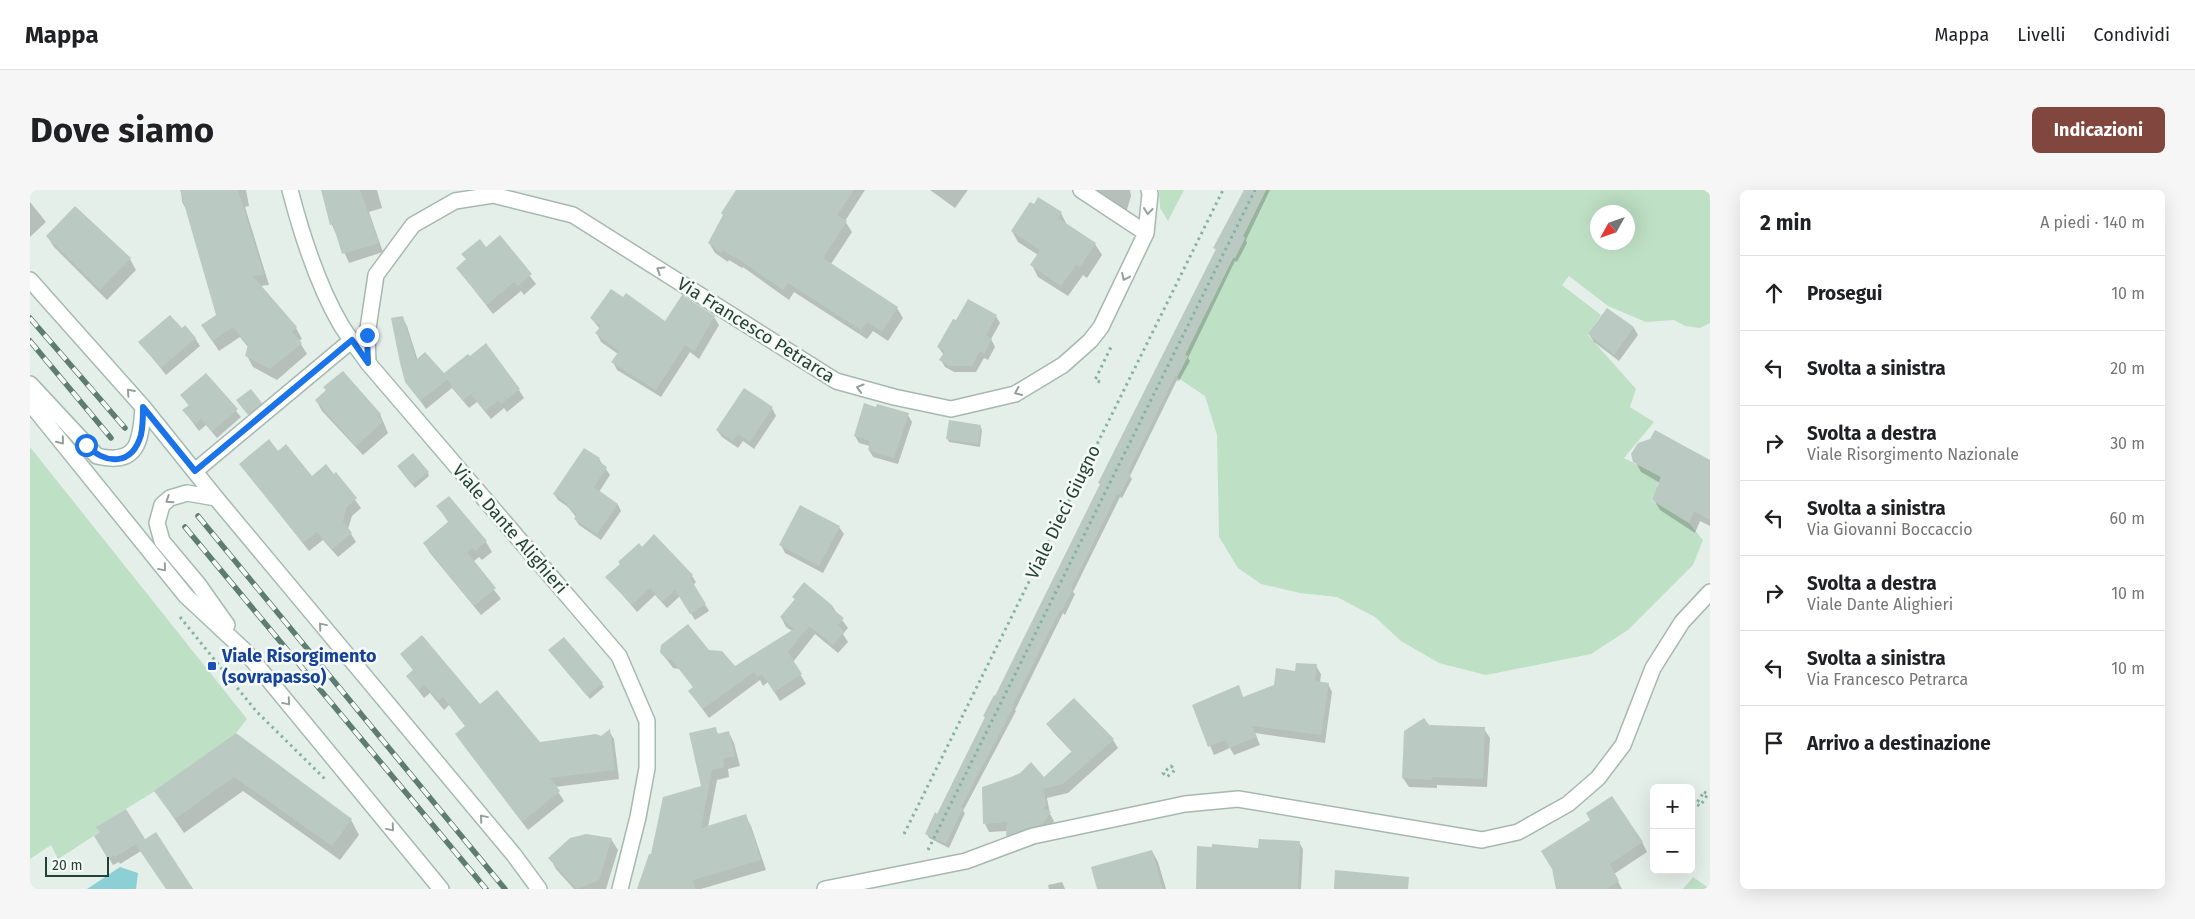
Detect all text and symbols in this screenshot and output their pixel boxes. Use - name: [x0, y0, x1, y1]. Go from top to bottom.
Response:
- text: Mappa: [25, 21, 99, 49]
- text: Mappa: [1935, 24, 1989, 46]
- text: Livelli: [2017, 24, 2066, 46]
- text: Condividi: [2094, 24, 2170, 46]
- button: Indicazioni: [2032, 107, 2165, 153]
- text: Dove siamo: [30, 109, 214, 151]
- north arrow: [1590, 205, 1635, 250]
- one-way arrow: [1143, 208, 1154, 216]
- text: 2 min: [1760, 210, 1812, 236]
- text: A piedi · 140 m: [2040, 213, 2145, 232]
- one-way arrow: [657, 267, 666, 277]
- one-way arrow: [1120, 272, 1131, 281]
- street label: Via Francesco Petrarca: [673, 273, 839, 387]
- icon: ahead: [1760, 279, 1788, 307]
- text: Prosegui: [1807, 282, 1882, 305]
- text: 10 m: [2111, 284, 2145, 303]
- route end: [356, 324, 379, 347]
- icon: left: [1760, 354, 1788, 382]
- text: Svolta a sinistra: [1807, 357, 1946, 380]
- text: 20 m: [2110, 359, 2145, 378]
- one-way arrow: [857, 383, 865, 393]
- one-way arrow: [1014, 386, 1023, 396]
- one-way arrow: [126, 389, 135, 398]
- text: Svolta a destra: [1807, 422, 1937, 445]
- icon: right: [1760, 429, 1788, 457]
- route start: [75, 434, 98, 457]
- text: 30 m: [2110, 434, 2145, 453]
- one-way arrow: [55, 436, 64, 445]
- street label: Viale Dieci Giugno: [1021, 441, 1105, 583]
- text: Viale Risorgimento Nazionale: [1807, 445, 2019, 464]
- street label: Viale Dante Alighieri: [448, 460, 572, 598]
- one-way arrow: [166, 494, 175, 504]
- text: Svolta a sinistra: [1807, 497, 1946, 520]
- icon: left: [1760, 504, 1788, 532]
- text: 60 m: [2110, 509, 2145, 528]
- text: Via Giovanni Boccaccio: [1807, 520, 1973, 539]
- one-way arrow: [157, 562, 166, 571]
- text: Svolta a destra: [1807, 572, 1937, 595]
- icon: right: [1760, 579, 1788, 607]
- text: 10 m: [2111, 584, 2145, 603]
- text: Viale Dante Alighieri: [1807, 595, 1953, 614]
- one-way arrow: [320, 623, 328, 632]
- place label: Viale Risorgimento (sovrapasso): [221, 645, 377, 688]
- text: Svolta a sinistra: [1807, 647, 1946, 670]
- icon: left: [1760, 654, 1788, 682]
- text: 10 m: [2111, 659, 2145, 678]
- marker: Viale Risorgimento (sovrapasso): [206, 660, 218, 672]
- text: Via Francesco Petrarca: [1807, 670, 1968, 689]
- one-way arrow: [282, 696, 290, 705]
- icon: arrive: [1760, 729, 1788, 757]
- text: Arrivo a destinazione: [1807, 732, 1991, 755]
- map controls: [1650, 784, 1695, 874]
- button: +: [1650, 784, 1695, 829]
- one-way arrow: [480, 814, 489, 823]
- one-way arrow: [385, 822, 394, 831]
- button: −: [1650, 829, 1695, 874]
- scale bar: [45, 854, 109, 877]
- text: 20 m: [52, 857, 82, 874]

